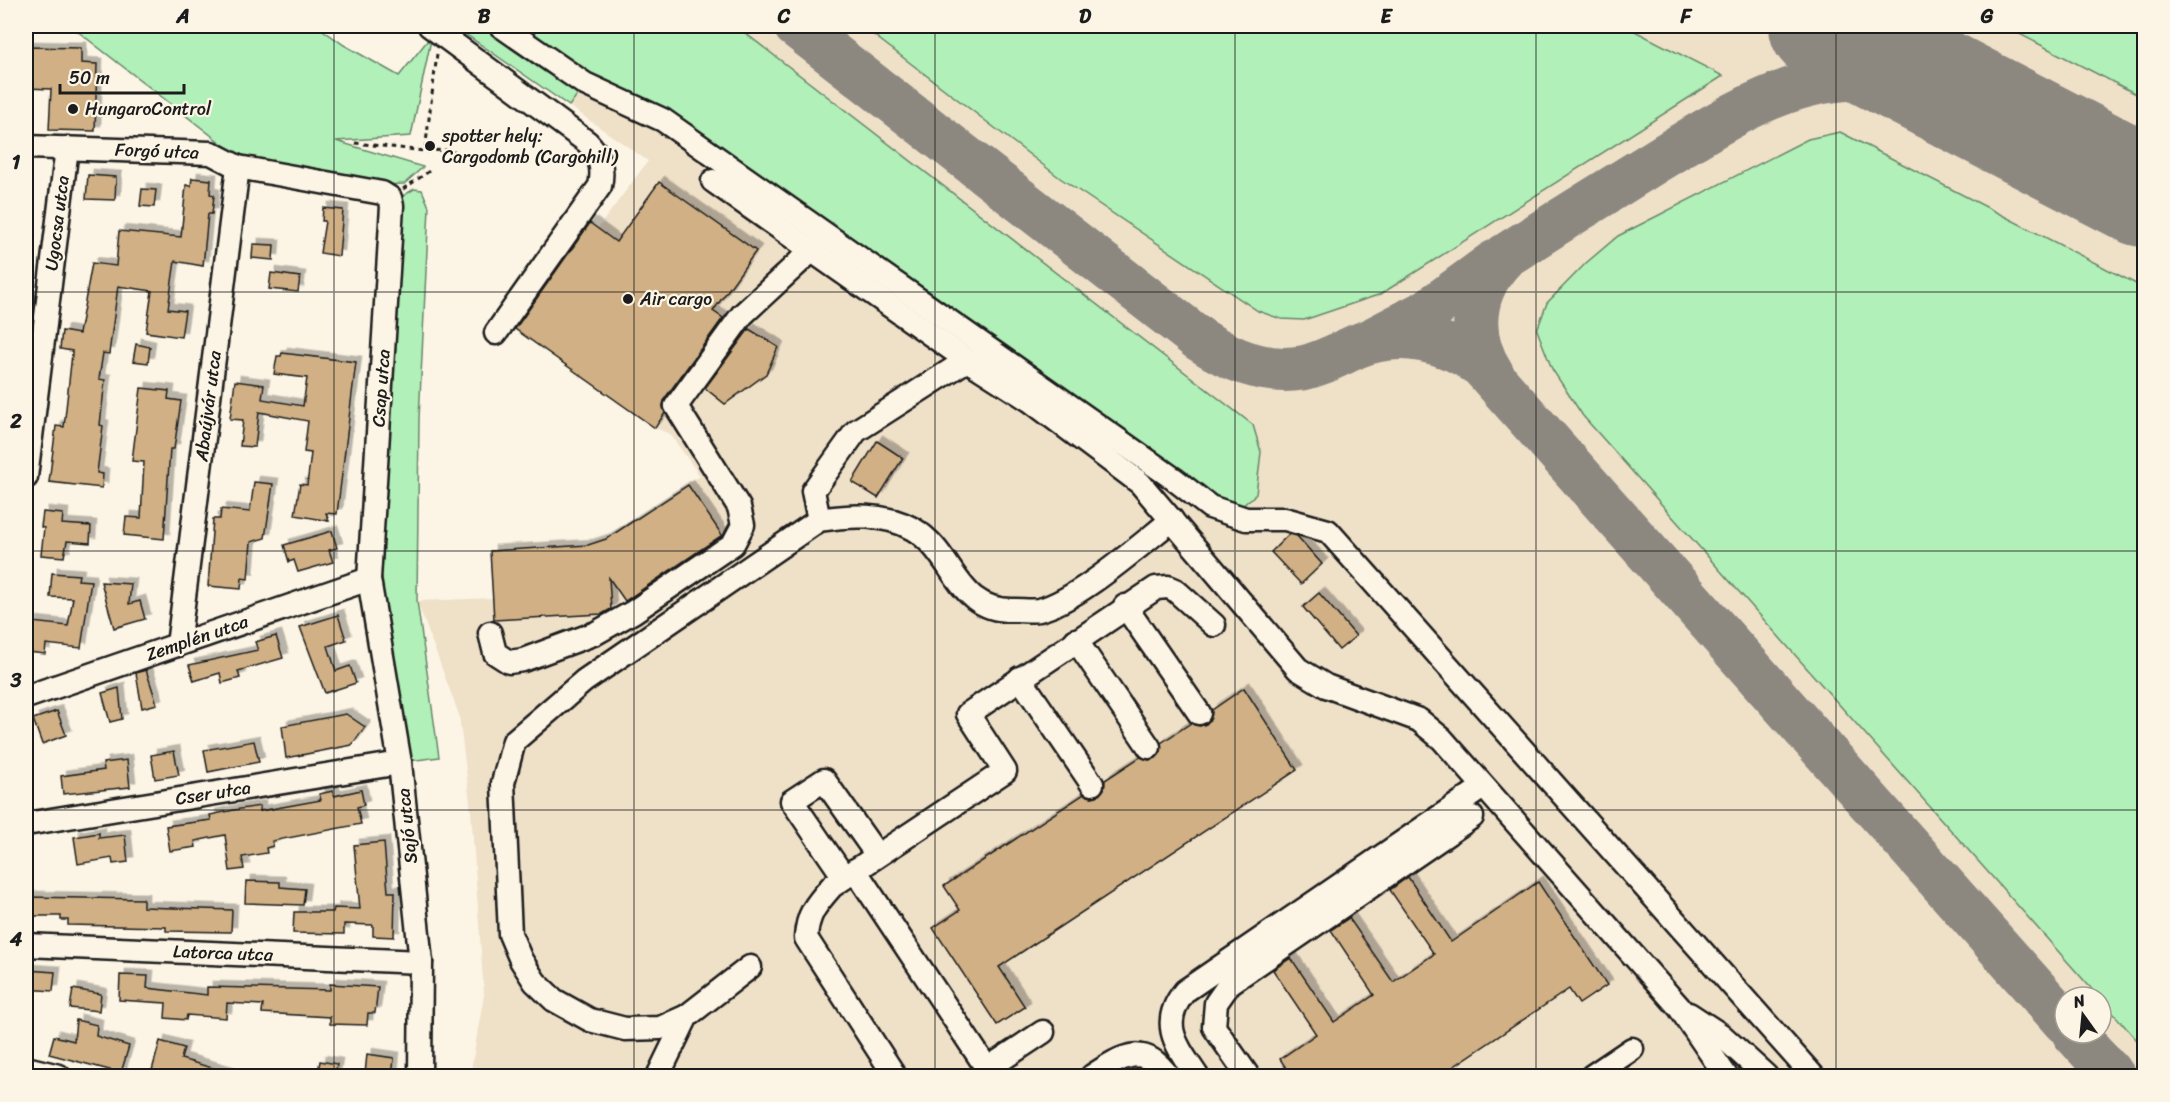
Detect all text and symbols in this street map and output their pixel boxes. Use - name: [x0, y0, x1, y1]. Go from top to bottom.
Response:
- text: A: [175, 0, 190, 34]
- text: B: [478, 0, 491, 34]
- text: C: [777, 0, 791, 34]
- text: D: [1079, 0, 1092, 34]
- text: E: [1380, 0, 1393, 34]
- text: F: [1680, 0, 1693, 34]
- text: G: [1980, 0, 1994, 34]
- scale bar: [60, 57, 184, 95]
- text: 50 m: [69, 62, 110, 94]
- place label: HungaroControl: [85, 93, 212, 125]
- marker: HungaroControl: [66, 102, 80, 116]
- place label: spotter hely: Cargodomb (Cargohill): [441, 120, 619, 173]
- street label: Forgó utca: [114, 134, 200, 168]
- marker: spotter hely: Cargodomb (Cargohill): [423, 139, 437, 153]
- text: 1: [12, 145, 21, 180]
- street label: Ugocsa utca: [35, 174, 79, 272]
- place label: Air cargo: [639, 283, 712, 315]
- marker: Air cargo: [621, 292, 635, 306]
- street label: Abaújvár utca: [185, 348, 231, 464]
- street label: Csap utca: [362, 348, 400, 428]
- text: 2: [9, 404, 22, 439]
- street label: Zemplén utca: [141, 605, 254, 670]
- text: 3: [10, 663, 22, 698]
- street label: Cser utca: [173, 771, 253, 815]
- street label: Sajó utca: [387, 787, 427, 865]
- text: 4: [9, 922, 23, 957]
- street label: Latorca utca: [172, 935, 274, 971]
- north arrow: [2053, 985, 2113, 1045]
- text: N: [2069, 985, 2089, 1017]

